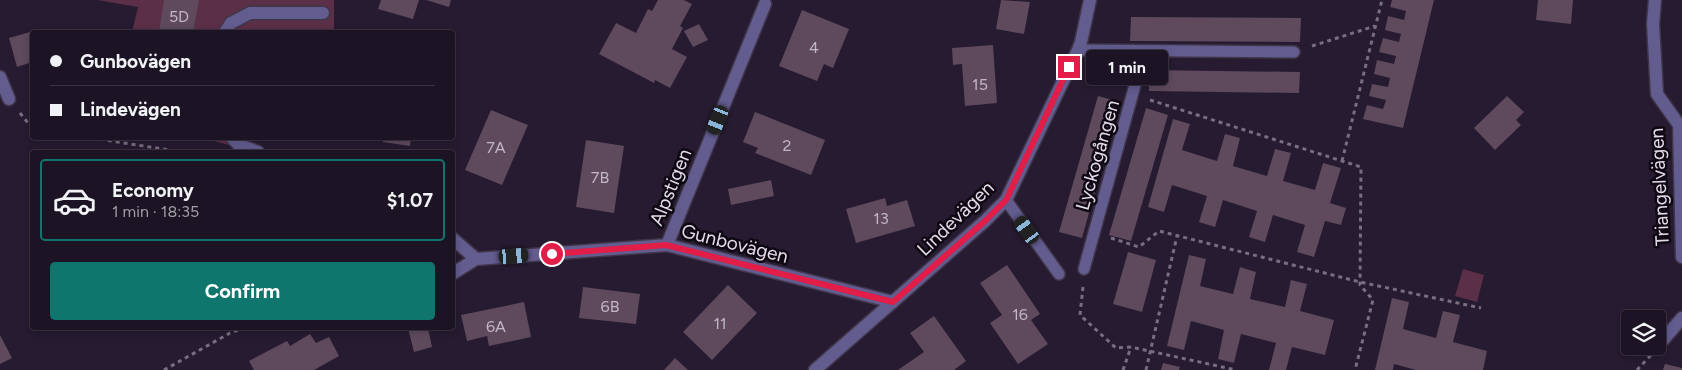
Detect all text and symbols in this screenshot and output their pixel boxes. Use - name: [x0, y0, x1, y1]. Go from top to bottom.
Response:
- house number: 5D: [169, 7, 189, 26]
- house number: 4: [809, 38, 819, 57]
- text: Gunbovägen: [80, 50, 191, 73]
- callout: 1 min: [1086, 50, 1169, 84]
- route end: [1058, 56, 1080, 78]
- text: 1 min: [1108, 58, 1146, 77]
- house number: 15: [972, 75, 988, 94]
- street label: Lyckogången: [1071, 97, 1124, 213]
- text: Lindevägen: [80, 98, 181, 121]
- car: [705, 103, 730, 137]
- street label: Triangelvägen: [1645, 127, 1674, 247]
- house number: 2: [783, 136, 791, 155]
- house number: 7A: [486, 138, 506, 157]
- street label: Alpstigen: [645, 145, 696, 229]
- house number: 7B: [591, 168, 609, 187]
- street label: Lindevägen: [912, 176, 999, 261]
- icon: car: [52, 178, 97, 223]
- text: Economy: [112, 179, 194, 202]
- text: $1.07: [387, 189, 433, 212]
- text: 1 min · 18:35: [112, 202, 199, 221]
- house number: 13: [873, 209, 889, 228]
- car: [1012, 213, 1041, 247]
- street label: Gunbovägen: [679, 219, 791, 268]
- route start: [541, 243, 563, 265]
- car: [498, 247, 529, 265]
- button: Confirm: [50, 262, 435, 320]
- house number: 6B: [601, 297, 620, 316]
- house number: 16: [1012, 305, 1028, 324]
- map controls: [1621, 310, 1666, 355]
- button: layers: [1621, 310, 1666, 355]
- house number: 11: [713, 314, 727, 333]
- house number: 6A: [486, 317, 506, 336]

